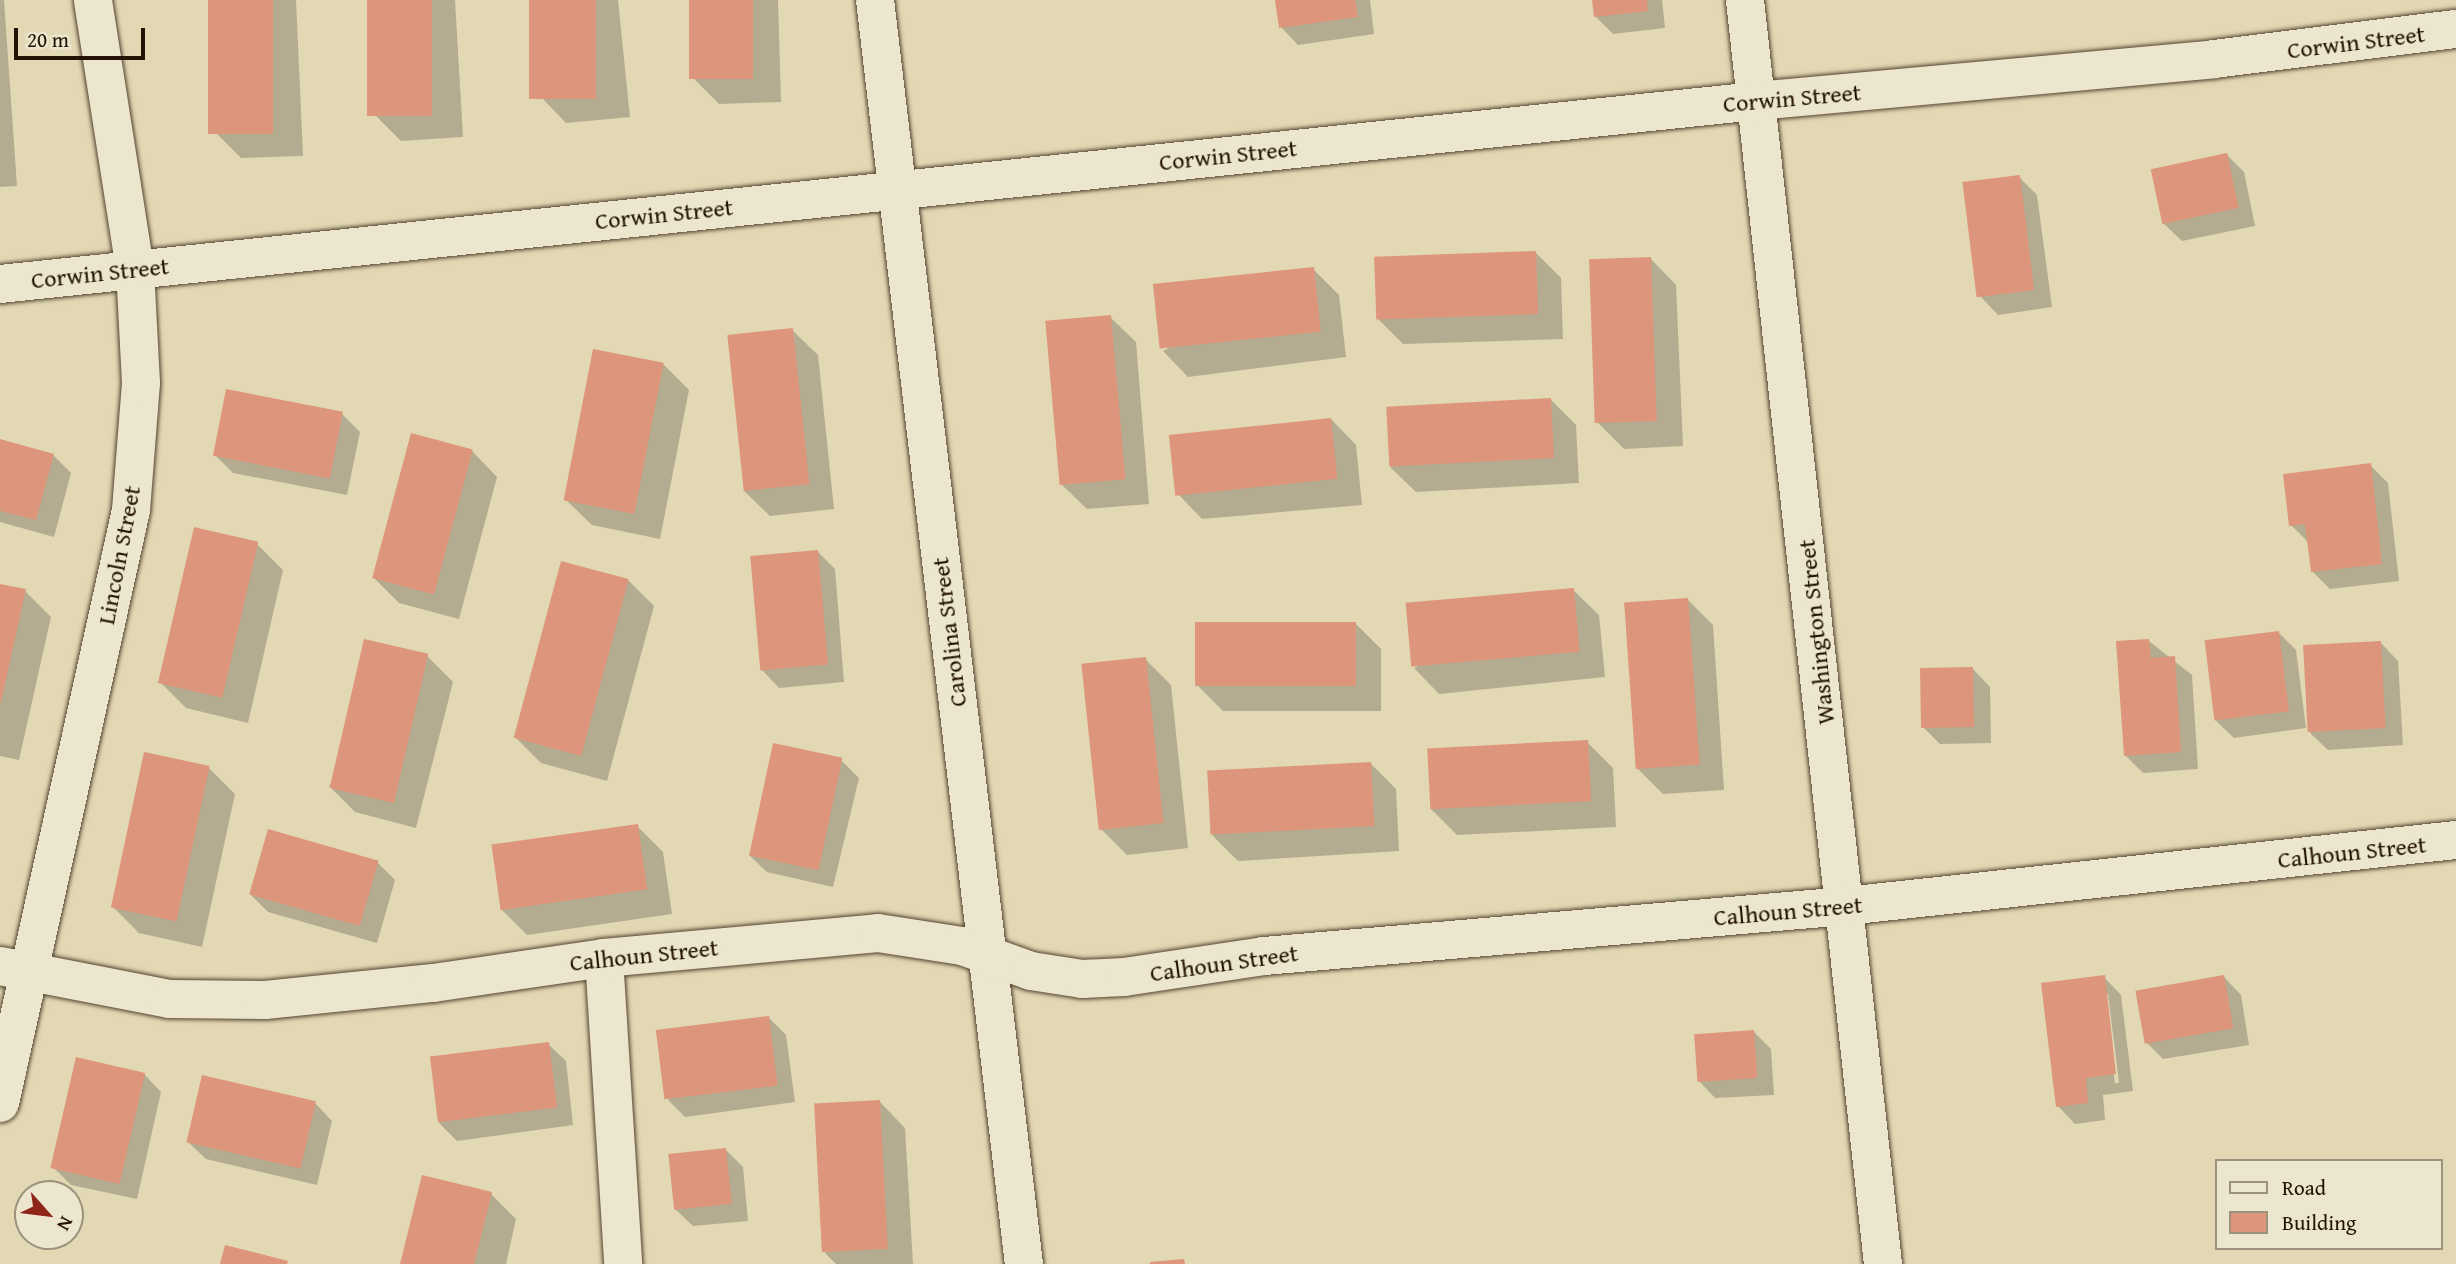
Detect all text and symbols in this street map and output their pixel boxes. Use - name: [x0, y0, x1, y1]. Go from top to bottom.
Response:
- scale bar: [18, 14, 149, 58]
- street label: Corwin Street: [2286, 19, 2426, 65]
- text: 20 m: [27, 24, 69, 55]
- street label: Corwin Street: [1722, 78, 1862, 118]
- street label: Corwin Street: [1158, 133, 1298, 177]
- street label: Corwin Street: [594, 192, 734, 236]
- street label: Corwin Street: [30, 251, 170, 295]
- street label: Lincoln Street: [91, 483, 147, 627]
- street label: Washington Street: [1792, 538, 1840, 726]
- street label: Carolina Street: [926, 556, 972, 708]
- street label: Calhoun Street: [2276, 830, 2428, 874]
- street label: Calhoun Street: [1712, 890, 1864, 932]
- street label: Calhoun Street: [568, 933, 720, 977]
- street label: Calhoun Street: [1148, 938, 1300, 988]
- legend: [2214, 1159, 2442, 1250]
- text: Road: [2282, 1172, 2326, 1203]
- north arrow: [14, 1180, 84, 1250]
- text: Building: [2282, 1207, 2356, 1238]
- text: N: [50, 1212, 81, 1236]

